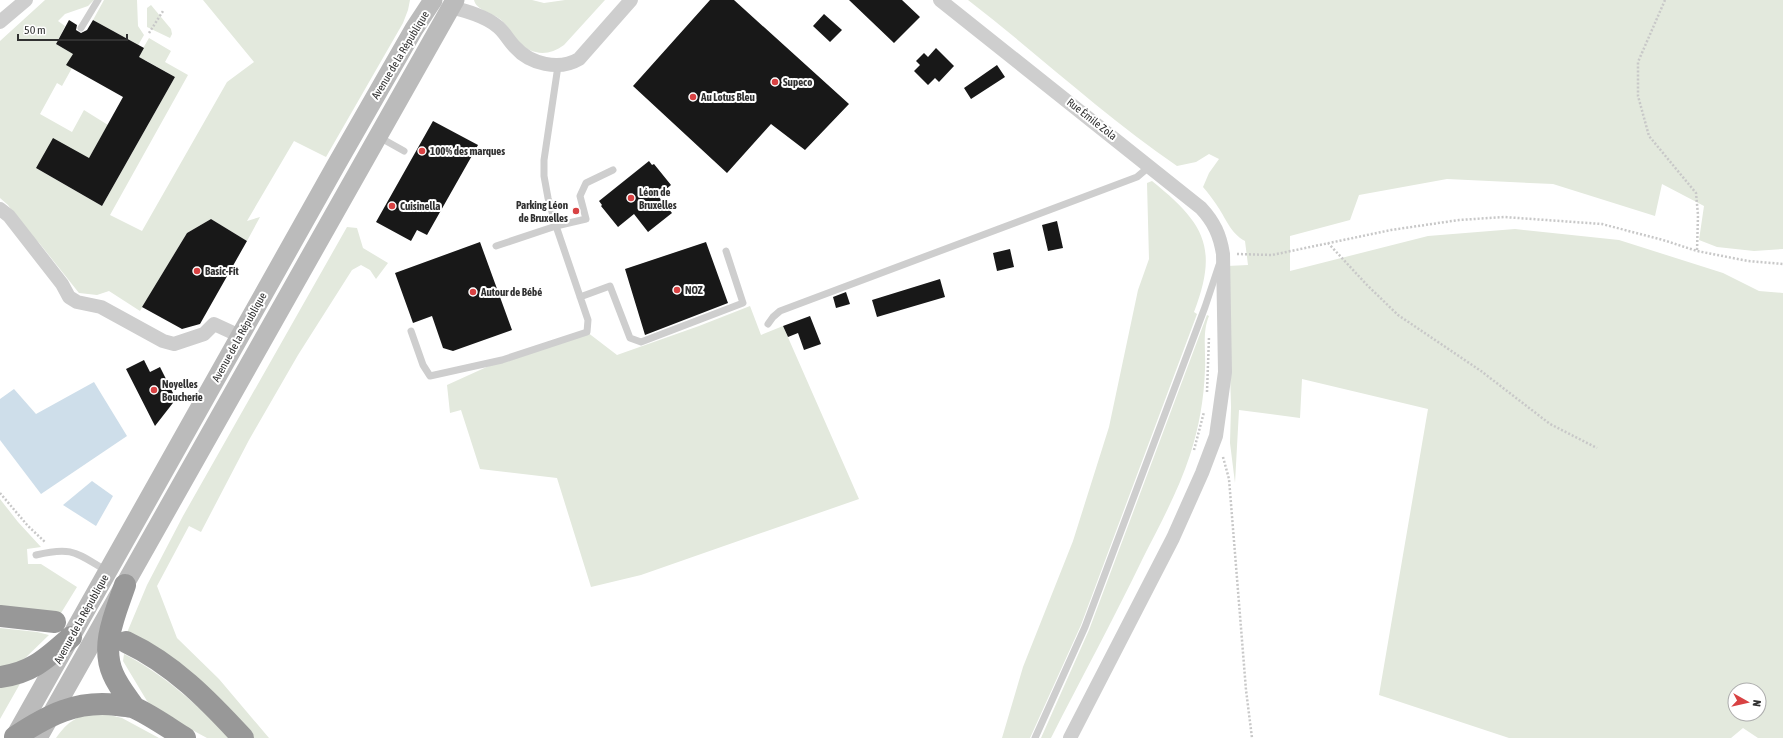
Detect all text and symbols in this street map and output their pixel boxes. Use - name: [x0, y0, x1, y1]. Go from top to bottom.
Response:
- street label: Avenue de la République: [369, 9, 431, 101]
- scale bar: [18, 16, 127, 42]
- text: 50 m: [24, 23, 46, 37]
- place label: Supeco: [783, 76, 812, 88]
- marker: Supeco: [770, 77, 780, 87]
- place label: Au Lotus Bleu: [700, 91, 755, 103]
- marker: Au Lotus Bleu: [688, 92, 698, 102]
- street label: Rue Émile Zola: [1065, 96, 1119, 142]
- place label: 100% des marques: [430, 145, 505, 157]
- marker: 100% des marques: [417, 146, 427, 156]
- place label: Léon de Bruxelles: [639, 186, 677, 211]
- marker: Léon de Bruxelles: [626, 193, 636, 203]
- place label: Parking Léon de Bruxelles: [516, 199, 568, 224]
- place label: Cuisinella: [400, 200, 440, 212]
- marker: Cuisinella: [387, 201, 397, 211]
- marker: Parking Léon de Bruxelles: [571, 206, 581, 216]
- place label: Basic-Fit: [205, 265, 240, 277]
- marker: Basic-Fit: [192, 266, 202, 276]
- place label: NOZ: [685, 284, 703, 296]
- marker: NOZ: [672, 285, 682, 295]
- place label: Autour de Bébé: [480, 286, 542, 298]
- marker: Autour de Bébé: [468, 287, 478, 297]
- street label: Avenue de la République: [209, 290, 269, 384]
- place label: Noyelles Boucherie: [162, 378, 203, 403]
- marker: Noyelles Boucherie: [149, 385, 159, 395]
- street label: Avenue de la République: [51, 572, 111, 666]
- north arrow: [1727, 682, 1767, 722]
- text: N: [1751, 699, 1763, 707]

